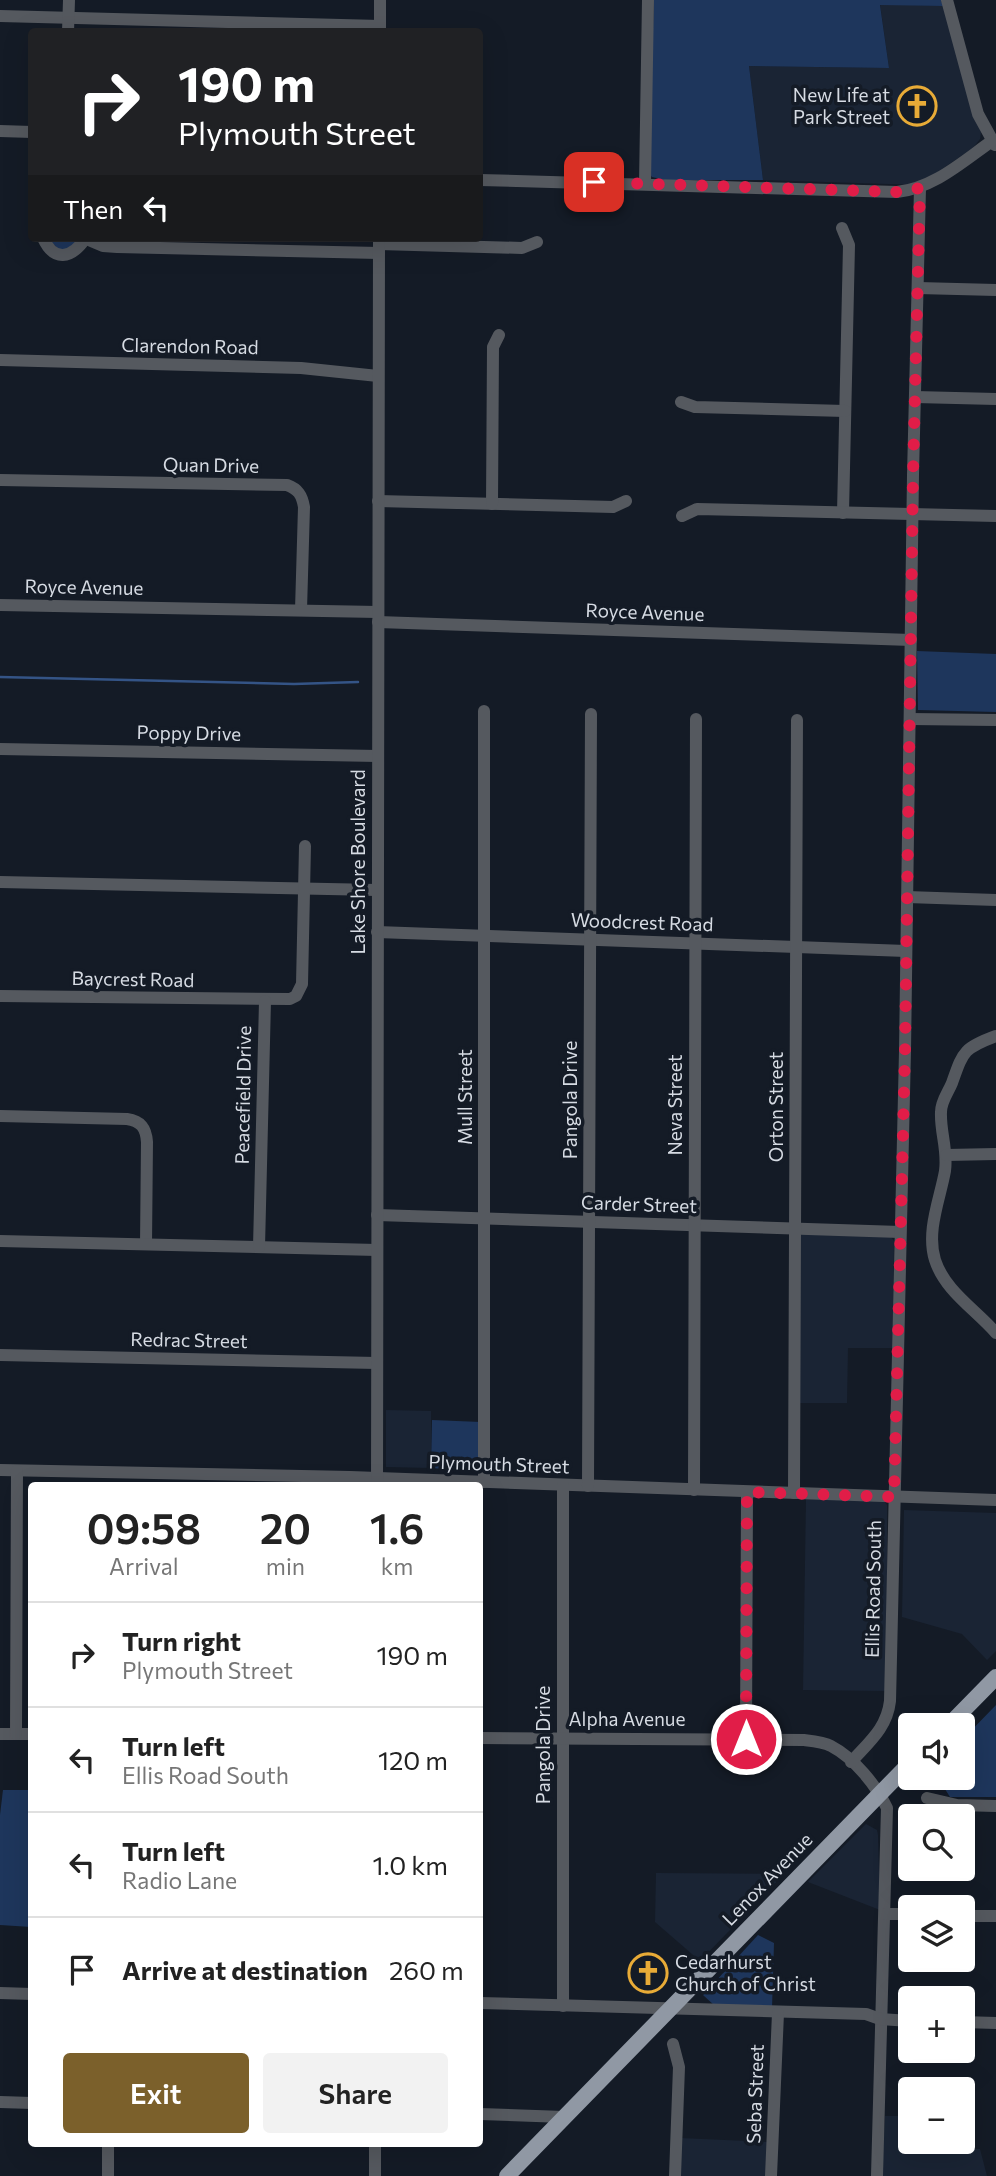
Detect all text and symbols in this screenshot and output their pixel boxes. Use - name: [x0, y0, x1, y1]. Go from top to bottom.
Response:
- text: 190 m: [178, 52, 315, 112]
- icon: right: [63, 56, 154, 147]
- place label: New Life at Park Street: [793, 83, 890, 128]
- church icon: New Life at Park Street: [896, 85, 938, 127]
- text: Plymouth Street: [178, 112, 416, 152]
- pin: [564, 152, 624, 212]
- icon: arrive: [575, 163, 613, 201]
- icon: left: [137, 189, 175, 227]
- text: Then: [63, 193, 123, 224]
- street label: Clarendon Road: [121, 333, 259, 358]
- street label: Quan Drive: [163, 452, 259, 477]
- street label: Royce Avenue: [24, 574, 144, 599]
- street label: Royce Avenue: [585, 598, 705, 625]
- street label: Poppy Drive: [137, 720, 241, 745]
- street label: Lake Shore Boulevard: [346, 769, 369, 955]
- street label: Woodcrest Road: [570, 908, 714, 935]
- street label: Baycrest Road: [72, 966, 194, 991]
- street label: Peacefield Drive: [230, 1026, 255, 1164]
- street label: Pangola Drive: [558, 1041, 581, 1159]
- street label: Mull Street: [453, 1049, 476, 1145]
- street label: Orton Street: [764, 1052, 787, 1162]
- street label: Neva Street: [663, 1054, 686, 1155]
- street label: Carder Street: [581, 1190, 698, 1217]
- street label: Redrac Street: [130, 1327, 248, 1352]
- street label: Plymouth Street: [428, 1450, 570, 1477]
- text: 09:58: [87, 1501, 201, 1553]
- text: 20: [260, 1501, 311, 1553]
- text: 1.6: [370, 1501, 424, 1553]
- street label: Ellis Road South: [860, 1520, 885, 1658]
- text: Arrival: [109, 1552, 179, 1580]
- text: min: [266, 1552, 305, 1580]
- text: km: [381, 1552, 413, 1580]
- text: Turn right: [122, 1625, 241, 1656]
- icon: right: [63, 1636, 101, 1674]
- text: 190 m: [376, 1639, 448, 1670]
- text: Plymouth Street: [122, 1656, 293, 1684]
- street label: Pangola Drive: [531, 1686, 554, 1804]
- position arrow: [709, 1702, 783, 1776]
- street label: Alpha Avenue: [569, 1707, 685, 1730]
- map controls: [898, 1713, 975, 2154]
- button: sound: [898, 1713, 975, 1790]
- text: Turn left: [122, 1730, 225, 1761]
- icon: left: [63, 1741, 101, 1779]
- text: 120 m: [378, 1744, 448, 1775]
- text: Ellis Road South: [122, 1761, 289, 1789]
- button: search: [898, 1804, 975, 1881]
- street label: Lenox Avenue: [717, 1828, 817, 1930]
- text: Turn left: [122, 1835, 225, 1866]
- icon: left: [63, 1846, 101, 1884]
- text: 1.0 km: [372, 1849, 448, 1880]
- text: Radio Lane: [122, 1866, 237, 1894]
- button: layers: [898, 1895, 975, 1972]
- place label: Cedarhurst Church of Christ: [675, 1950, 816, 1995]
- icon: arrive: [63, 1951, 101, 1989]
- church icon: Cedarhurst Church of Christ: [627, 1952, 669, 1994]
- text: Arrive at destination: [122, 1954, 368, 1985]
- text: 260 m: [389, 1954, 464, 1985]
- button: +: [898, 1986, 975, 2063]
- street label: Seba Street: [741, 2044, 768, 2144]
- button: Exit: [63, 2053, 249, 2133]
- button: Share: [263, 2053, 448, 2133]
- button: −: [898, 2077, 975, 2154]

